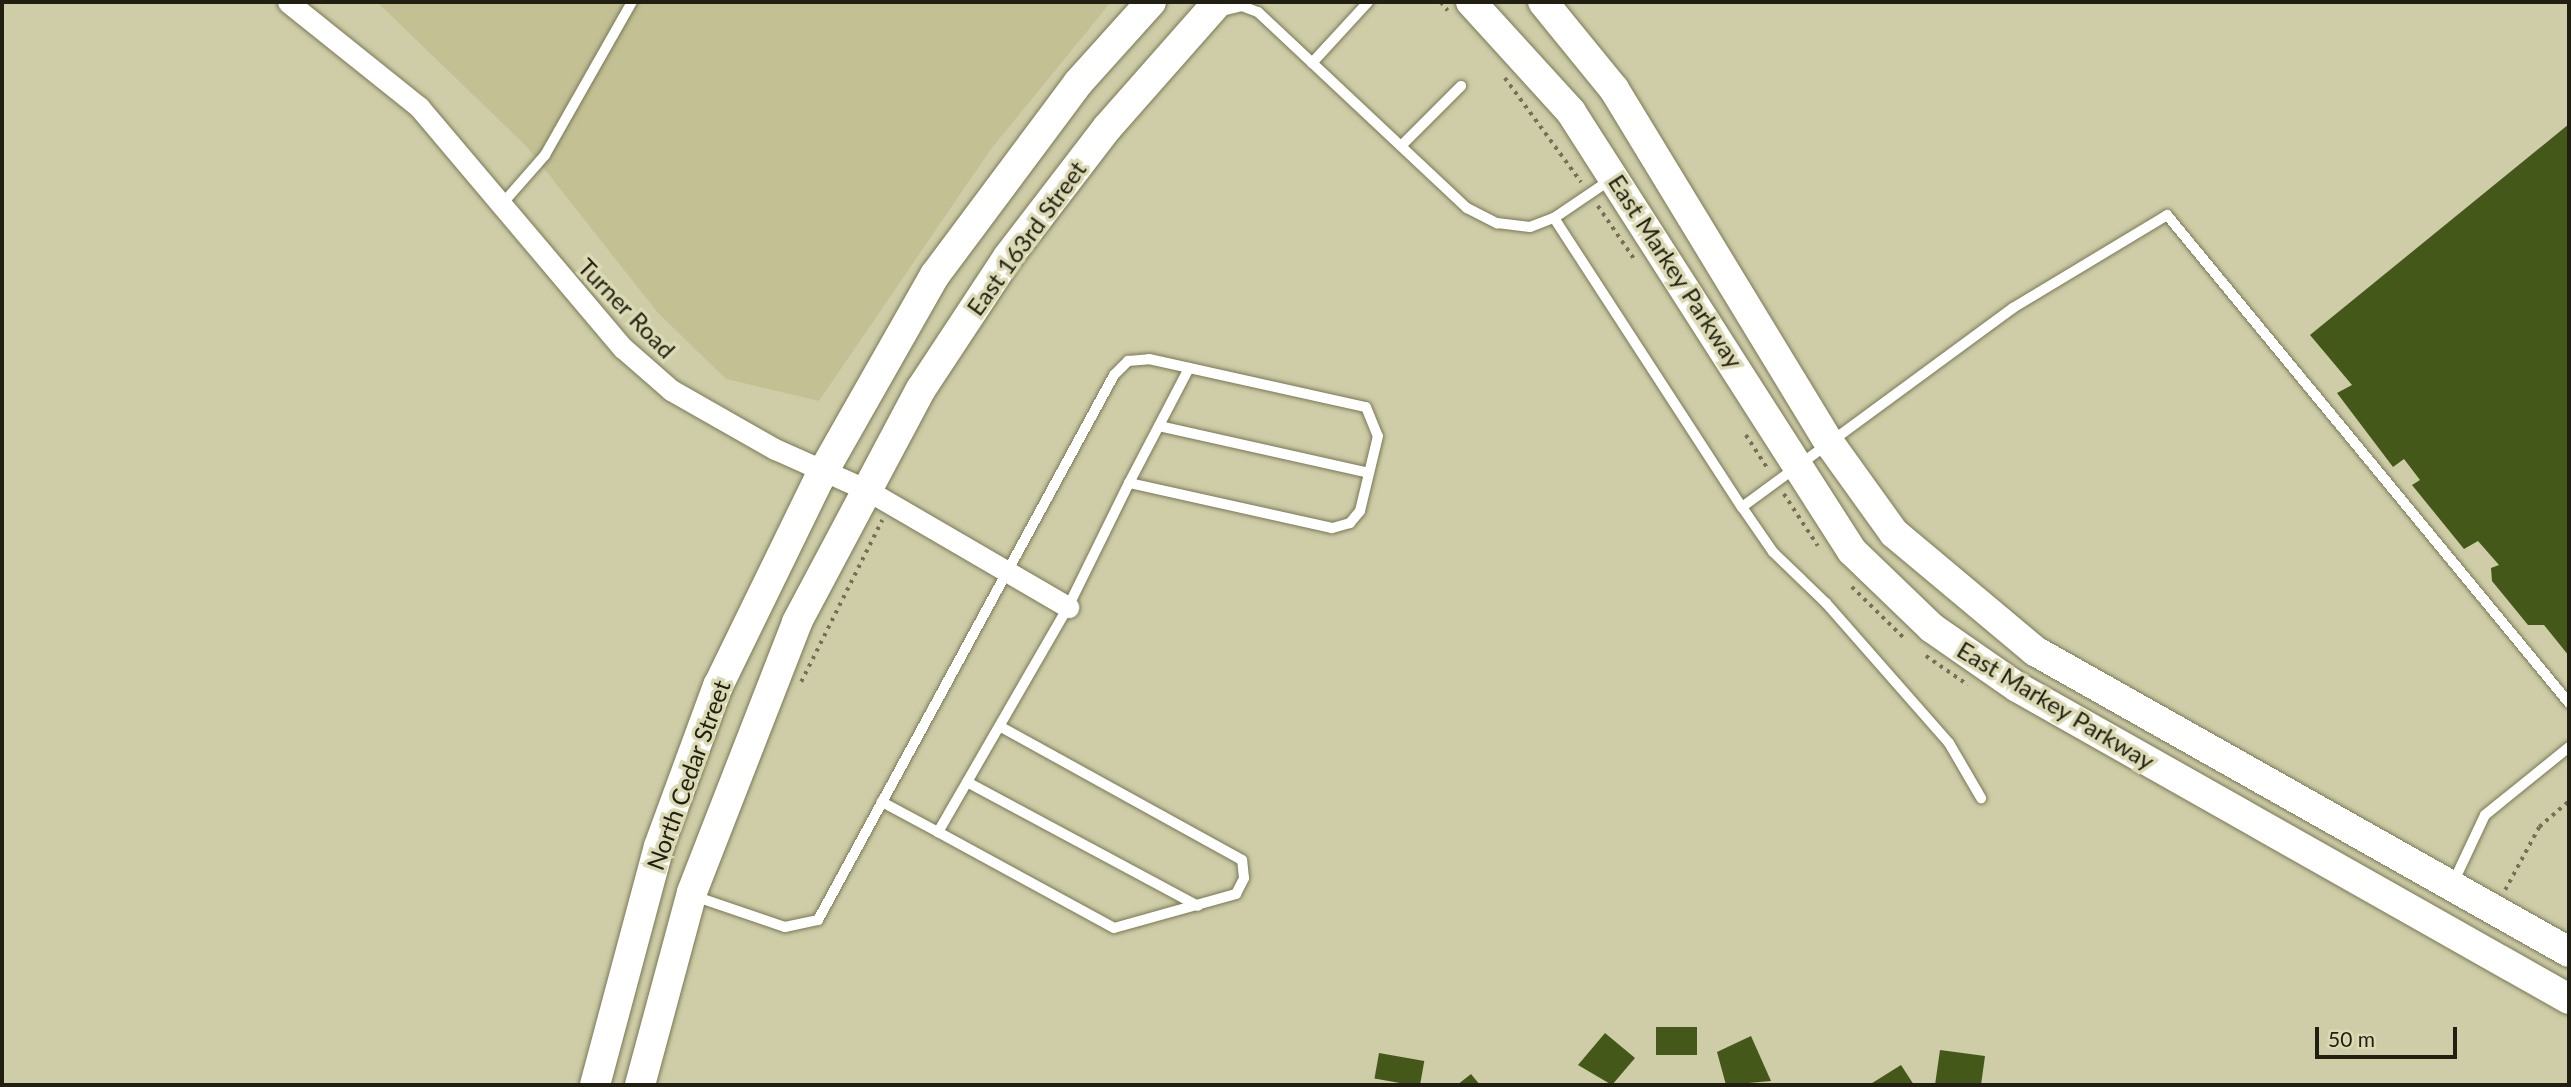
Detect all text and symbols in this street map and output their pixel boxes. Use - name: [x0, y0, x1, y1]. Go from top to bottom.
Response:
- street label: East 163rd Street: [960, 155, 1092, 321]
- street label: East Markey Parkway: [1603, 169, 1749, 373]
- street label: Turner Road: [572, 252, 682, 364]
- street label: East Markey Parkway: [1952, 635, 2160, 775]
- street label: North Cedar Street: [640, 676, 736, 874]
- scale bar: [2319, 1014, 2461, 1058]
- text: 50 m: [2328, 1026, 2375, 1051]

